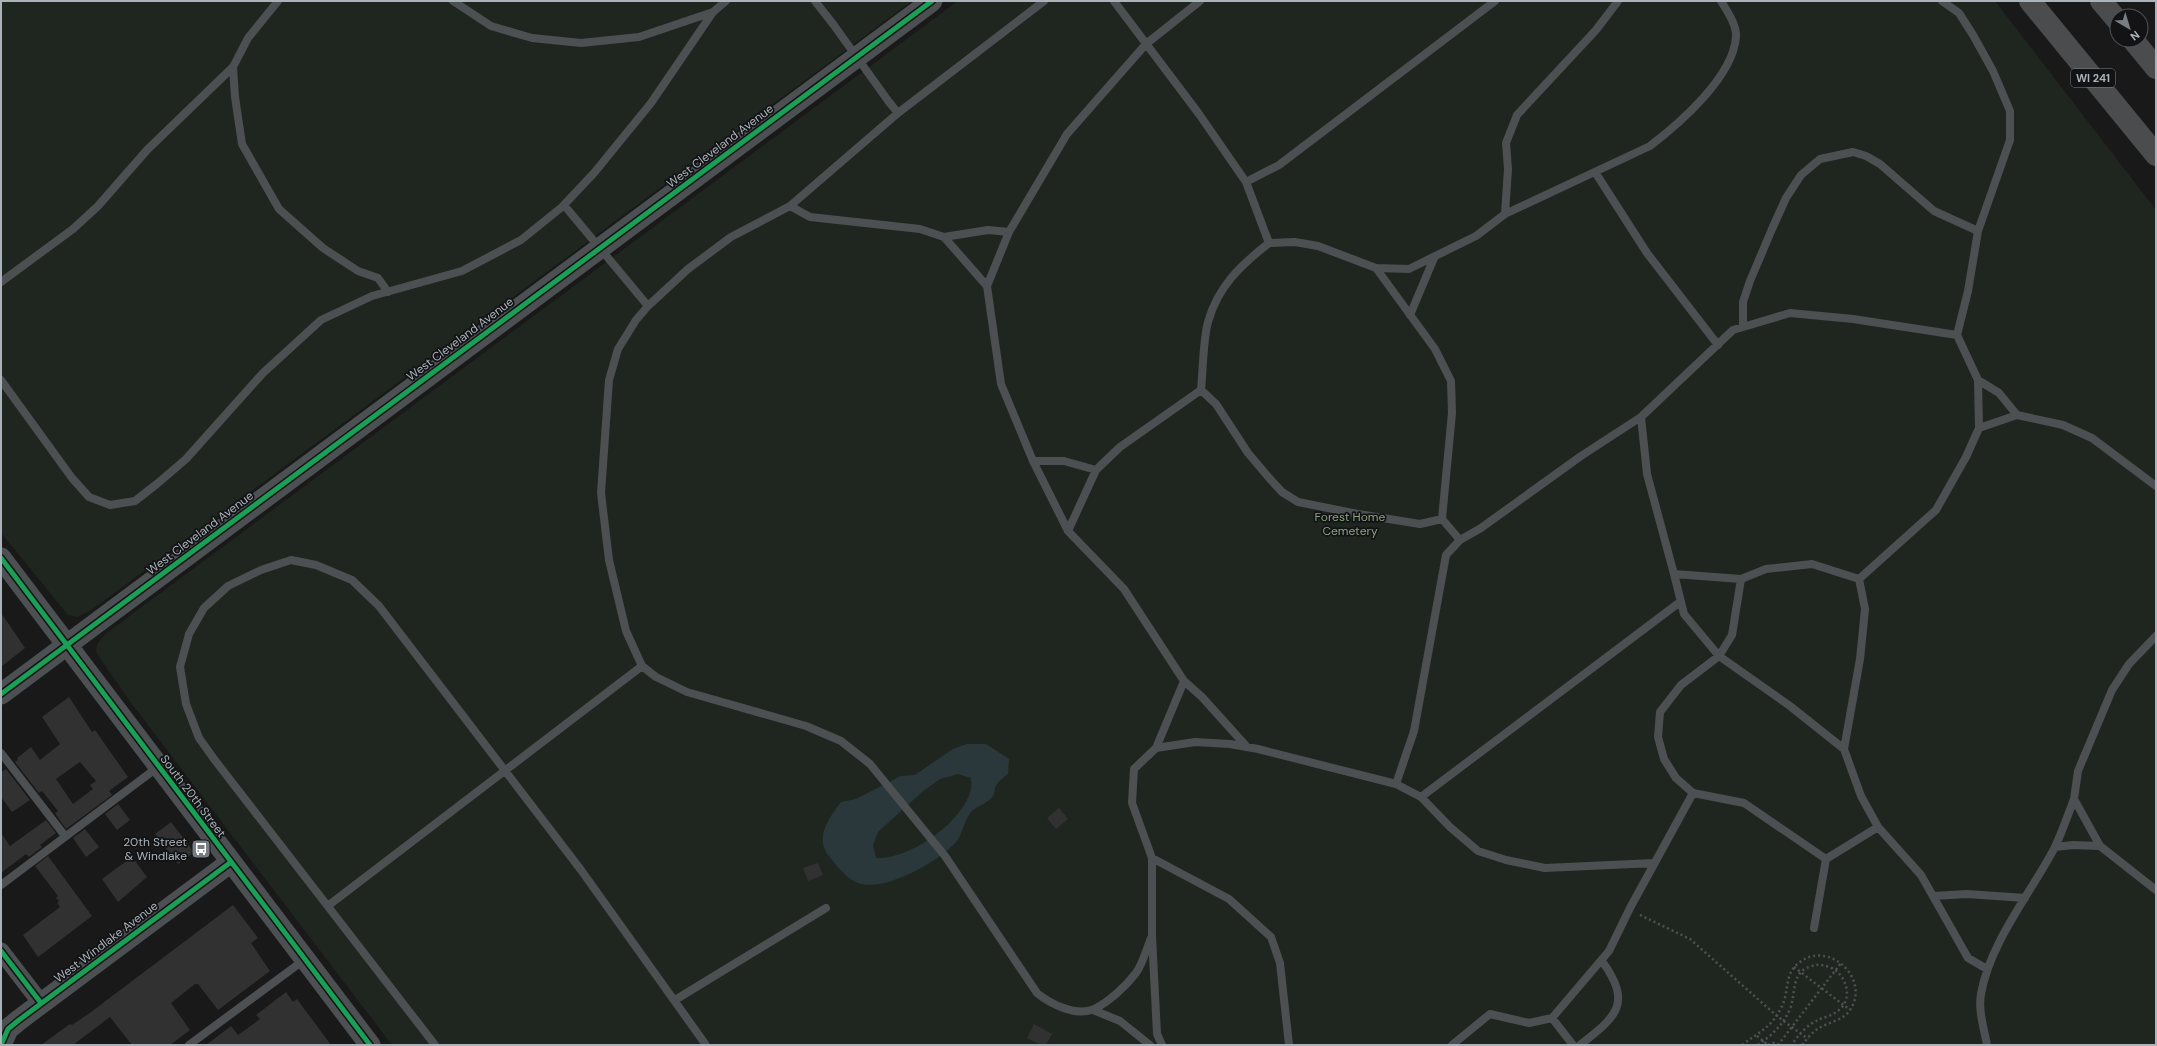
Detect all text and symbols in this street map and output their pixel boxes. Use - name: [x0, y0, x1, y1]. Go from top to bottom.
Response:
- north arrow: [2109, 8, 2149, 48]
- text: N: [2128, 28, 2143, 44]
- road number: WI 241: [2071, 69, 2115, 87]
- street label: West Cleveland Avenue: [663, 100, 777, 191]
- street label: West Cleveland Avenue: [403, 293, 517, 384]
- street label: West Cleveland Avenue: [143, 487, 257, 578]
- park label: Forest Home Cemetery: [1315, 509, 1386, 539]
- street label: South 20th Street: [157, 751, 230, 841]
- place label: 20th Street & Windlake: [123, 834, 187, 864]
- bus stop icon: 20th Street & Windlake: [190, 838, 212, 860]
- street label: West Windlake Avenue: [51, 898, 161, 986]

